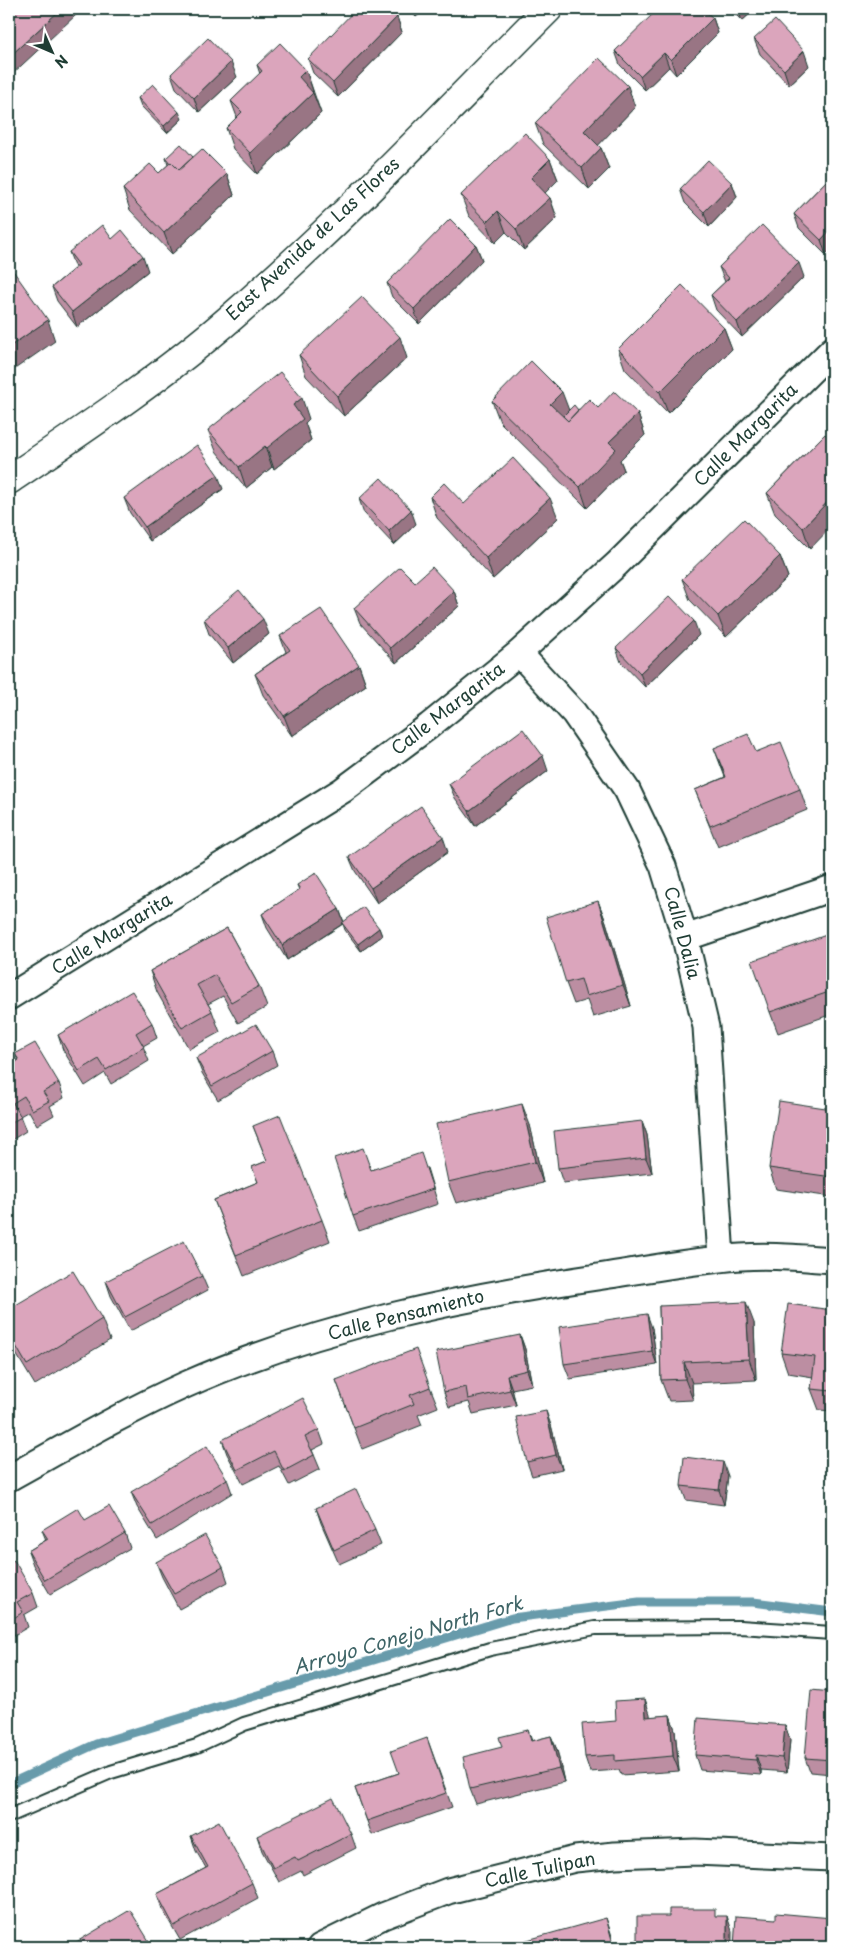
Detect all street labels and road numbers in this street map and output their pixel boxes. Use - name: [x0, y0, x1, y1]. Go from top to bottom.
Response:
- street label: East Avenida de Las Flores: [219, 150, 405, 326]
- street label: Calle Margarita: [687, 375, 804, 492]
- street label: Calle Margarita: [385, 654, 510, 761]
- street label: Calle Dalia: [658, 883, 709, 982]
- street label: Calle Margarita: [46, 884, 177, 981]
- street label: Calle Pensamiento: [325, 1281, 487, 1346]
- street label: Calle Tulipan: [482, 1844, 598, 1893]

